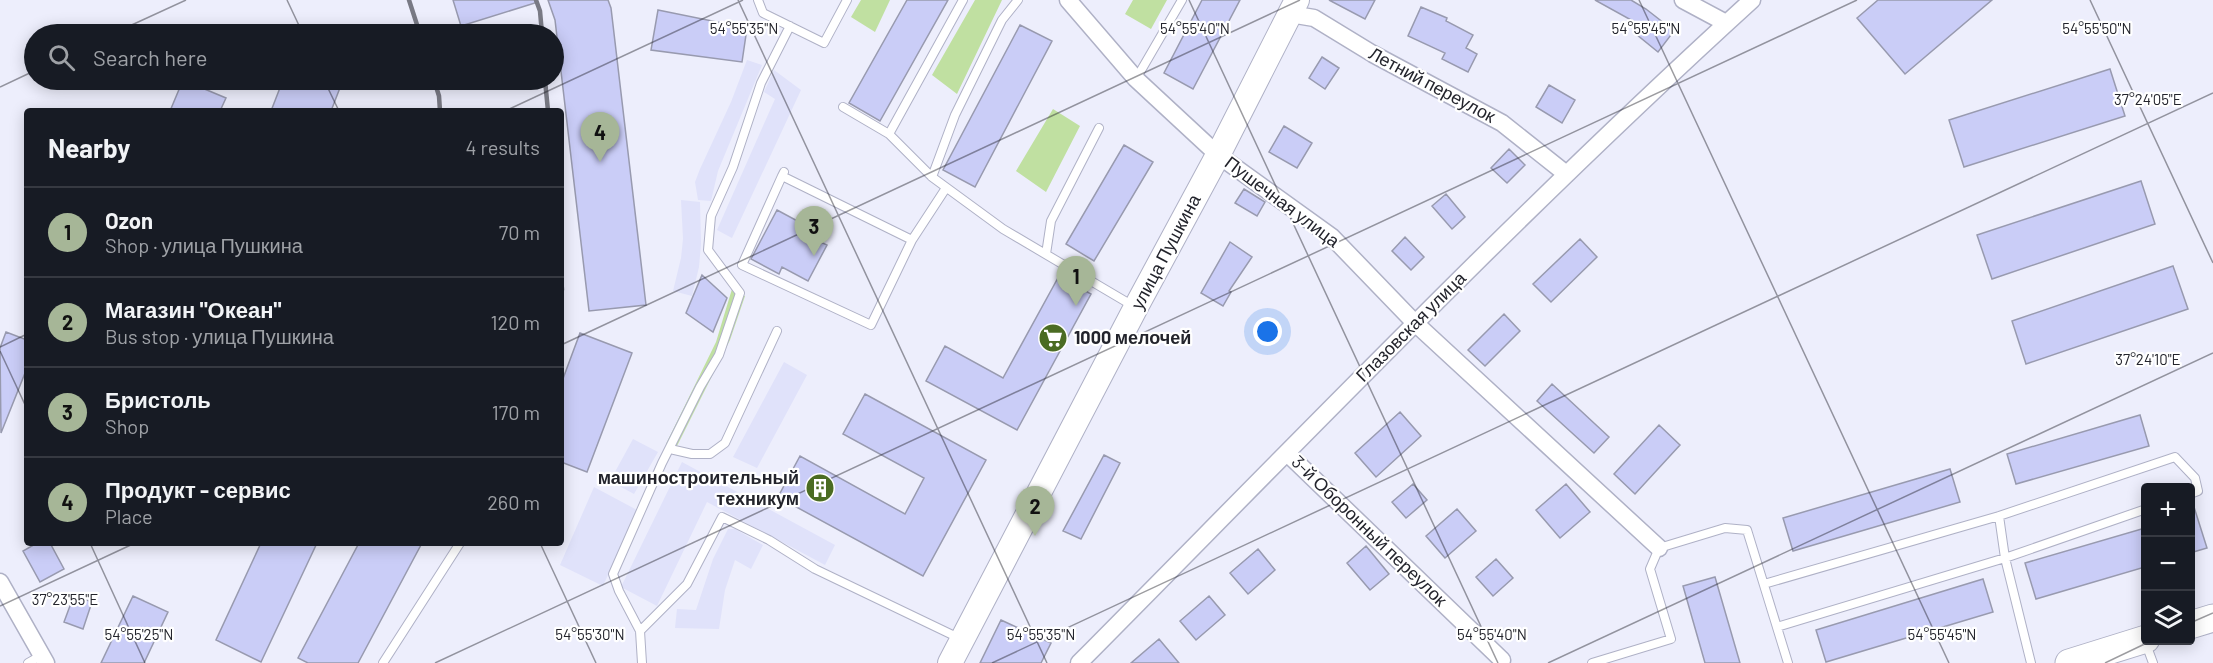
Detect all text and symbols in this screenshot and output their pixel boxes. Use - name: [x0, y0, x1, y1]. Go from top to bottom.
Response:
- text: 54°55'35"N: [710, 19, 778, 37]
- text: 54°55'40"N: [1160, 19, 1230, 37]
- text: 54°55'45"N: [1611, 19, 1681, 37]
- text: 54°55'50"N: [2062, 19, 2132, 37]
- search box: [24, 24, 564, 90]
- icon: search: [45, 41, 78, 74]
- street label: Летний переулок: [1366, 42, 1499, 127]
- text: Search here: [93, 44, 207, 70]
- text: 37°24'05"E: [2114, 90, 2182, 108]
- pin: 4: [580, 112, 620, 162]
- text: Nearby: [48, 132, 130, 163]
- text: 4 results: [465, 135, 540, 159]
- street label: Пушечная улица: [1221, 151, 1345, 252]
- street label: улица Пушкина: [1126, 189, 1205, 313]
- pin: 3: [794, 206, 834, 256]
- text: Ozon: [105, 207, 153, 233]
- text: 1: [64, 220, 71, 244]
- text: 70 m: [499, 220, 540, 244]
- text: Shop · улица Пушкина: [105, 233, 303, 257]
- pin: 1: [1056, 256, 1096, 306]
- street label: Глазовская улица: [1351, 266, 1471, 386]
- text: Магазин "Океан": [105, 296, 281, 322]
- text: 2: [62, 310, 73, 334]
- text: 120 m: [490, 310, 540, 334]
- your location: [1253, 317, 1282, 346]
- supermarket icon: 1000 мелочей: [1037, 322, 1069, 354]
- text: Bus stop · улица Пушкина: [105, 324, 334, 348]
- place label: 1000 мелочей: [1074, 326, 1191, 348]
- text: 37°24'10"E: [2115, 350, 2181, 368]
- text: Бристоль: [105, 386, 211, 412]
- text: 3: [62, 400, 73, 424]
- text: 170 m: [492, 400, 540, 424]
- text: Shop: [105, 414, 149, 438]
- street label: 3-й Оборонный переулок: [1287, 450, 1452, 610]
- place label: машиностроительный техникум: [598, 466, 799, 509]
- building icon: машиностроительный техникум: [804, 472, 836, 504]
- text: Продукт - сервис: [105, 476, 291, 502]
- map controls: [2141, 483, 2195, 645]
- button: +: [2141, 483, 2195, 537]
- pin: 2: [1016, 486, 1054, 536]
- text: 4: [61, 490, 74, 514]
- text: 260 m: [487, 490, 540, 514]
- text: Place: [105, 504, 153, 528]
- button: −: [2141, 537, 2195, 591]
- text: 37°23'55"E: [32, 590, 98, 608]
- button: layers: [2141, 591, 2195, 645]
- text: 54°55'25"N: [105, 625, 173, 643]
- text: 54°55'30"N: [555, 625, 625, 643]
- text: 54°55'35"N: [1007, 625, 1075, 643]
- text: 54°55'40"N: [1457, 625, 1527, 643]
- text: 54°55'45"N: [1907, 625, 1977, 643]

